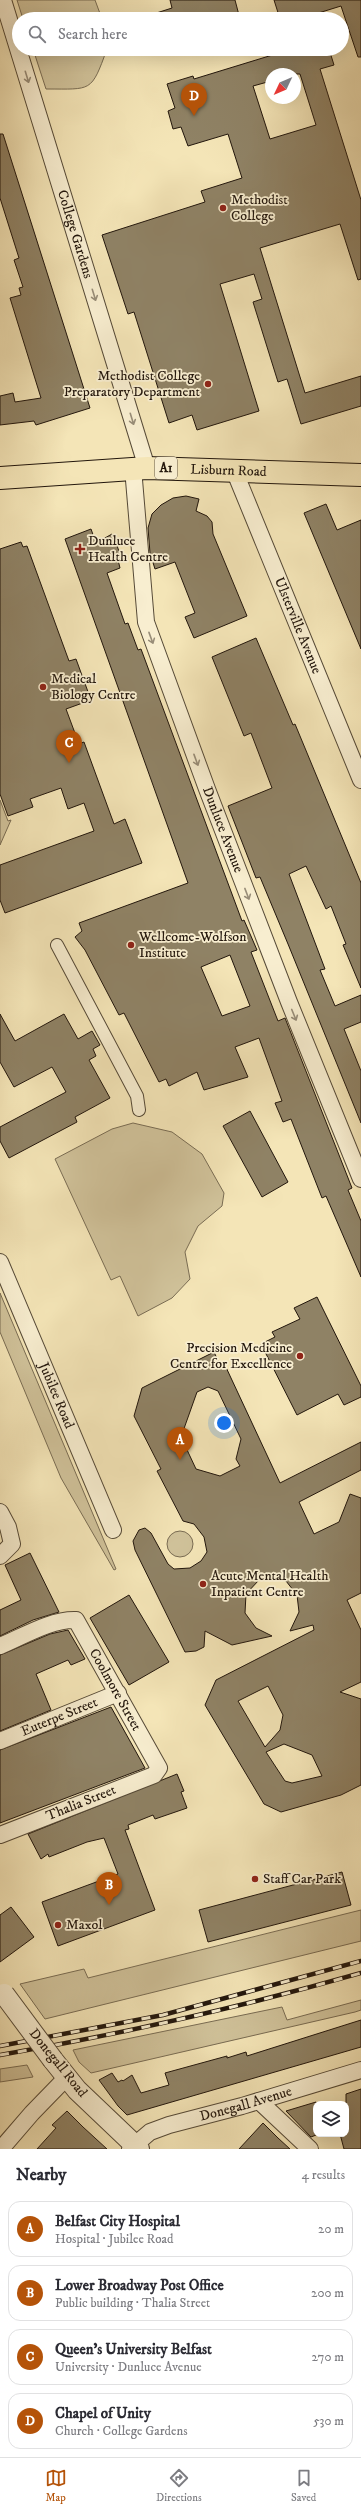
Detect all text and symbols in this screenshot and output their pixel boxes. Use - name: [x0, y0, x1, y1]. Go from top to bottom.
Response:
- search box: [12, 12, 349, 56]
- icon: search: [26, 23, 48, 45]
- text: Search here: [58, 25, 127, 44]
- north arrow: [265, 68, 301, 104]
- one-way arrow: [23, 71, 31, 83]
- pin: D: [181, 83, 207, 116]
- street label: College Gardens: [53, 188, 97, 281]
- place label: Methodist College: [231, 191, 288, 225]
- marker: Methodist College: [218, 203, 228, 213]
- one-way arrow: [91, 289, 98, 302]
- place label: Methodist College Preparatory Department: [64, 367, 201, 401]
- marker: Methodist College Preparatory Department: [203, 379, 213, 389]
- one-way arrow: [129, 413, 136, 426]
- road number: A1: [155, 457, 177, 479]
- street label: Lisburn Road: [190, 460, 267, 481]
- place label: Dunluce Health Centre: [88, 532, 168, 566]
- marker: Dunluce Health Centre: [75, 544, 85, 554]
- street label: Ulsterville Avenue: [270, 574, 326, 677]
- one-way arrow: [148, 631, 156, 643]
- place label: Medical Biology Centre: [51, 670, 136, 704]
- marker: Medical Biology Centre: [38, 682, 48, 692]
- pin: C: [56, 730, 82, 763]
- one-way arrow: [193, 753, 200, 766]
- street label: Dunluce Avenue: [198, 784, 247, 875]
- one-way arrow: [244, 888, 252, 900]
- place label: Wellcome-Wolfson Institute: [138, 928, 247, 962]
- marker: Wellcome-Wolfson Institute: [126, 940, 136, 950]
- one-way arrow: [291, 1009, 298, 1021]
- place label: Precision Medicine Centre for Excellence: [170, 1339, 292, 1373]
- marker: Precision Medicine Centre for Excellence: [295, 1351, 305, 1361]
- street label: Jubilee Road: [34, 1358, 78, 1431]
- your location: [214, 1413, 234, 1433]
- pin: A: [167, 1427, 193, 1460]
- place label: Acute Mental Health Inpatient Centre: [211, 1567, 329, 1601]
- marker: Acute Mental Health Inpatient Centre: [198, 1579, 208, 1589]
- street label: Coolmore Street: [85, 1645, 146, 1735]
- street label: Euterpe Street: [18, 1693, 101, 1741]
- street label: Thalia Street: [43, 1781, 119, 1825]
- place label: Staff Car Park: [263, 1870, 341, 1888]
- pin: B: [96, 1872, 122, 1905]
- marker: Staff Car Park: [250, 1874, 260, 1884]
- place label: Maxol: [66, 1916, 103, 1934]
- marker: Maxol: [53, 1920, 63, 1930]
- street label: Donegall Road: [25, 2025, 91, 2101]
- street label: Donegall Avenue: [198, 2082, 294, 2126]
- map controls: [313, 2101, 349, 2137]
- button: layers: [313, 2101, 349, 2137]
- text: Nearby: [16, 2164, 66, 2186]
- text: 4 results: [302, 2167, 345, 2183]
- text: Belfast City Hospital: [55, 2212, 180, 2231]
- text: A: [26, 2221, 34, 2237]
- text: 20 m: [318, 2221, 344, 2237]
- text: Hospital · Jubilee Road: [55, 2231, 173, 2247]
- text: Lower Broadway Post Office: [55, 2276, 224, 2295]
- text: B: [26, 2285, 34, 2301]
- text: 200 m: [311, 2285, 344, 2301]
- text: Public building · Thalia Street: [55, 2295, 210, 2311]
- text: Queen's University Belfast: [55, 2340, 212, 2359]
- text: C: [26, 2349, 34, 2365]
- text: 270 m: [312, 2349, 344, 2365]
- text: University · Dunluce Avenue: [55, 2359, 202, 2375]
- text: Chapel of Unity: [55, 2404, 151, 2423]
- text: D: [25, 2413, 35, 2429]
- text: 530 m: [313, 2413, 344, 2429]
- text: Church · College Gardens: [55, 2423, 188, 2439]
- tab: Map: [45, 2467, 67, 2505]
- tab: Directions: [156, 2467, 202, 2505]
- tab: Saved: [291, 2467, 316, 2505]

